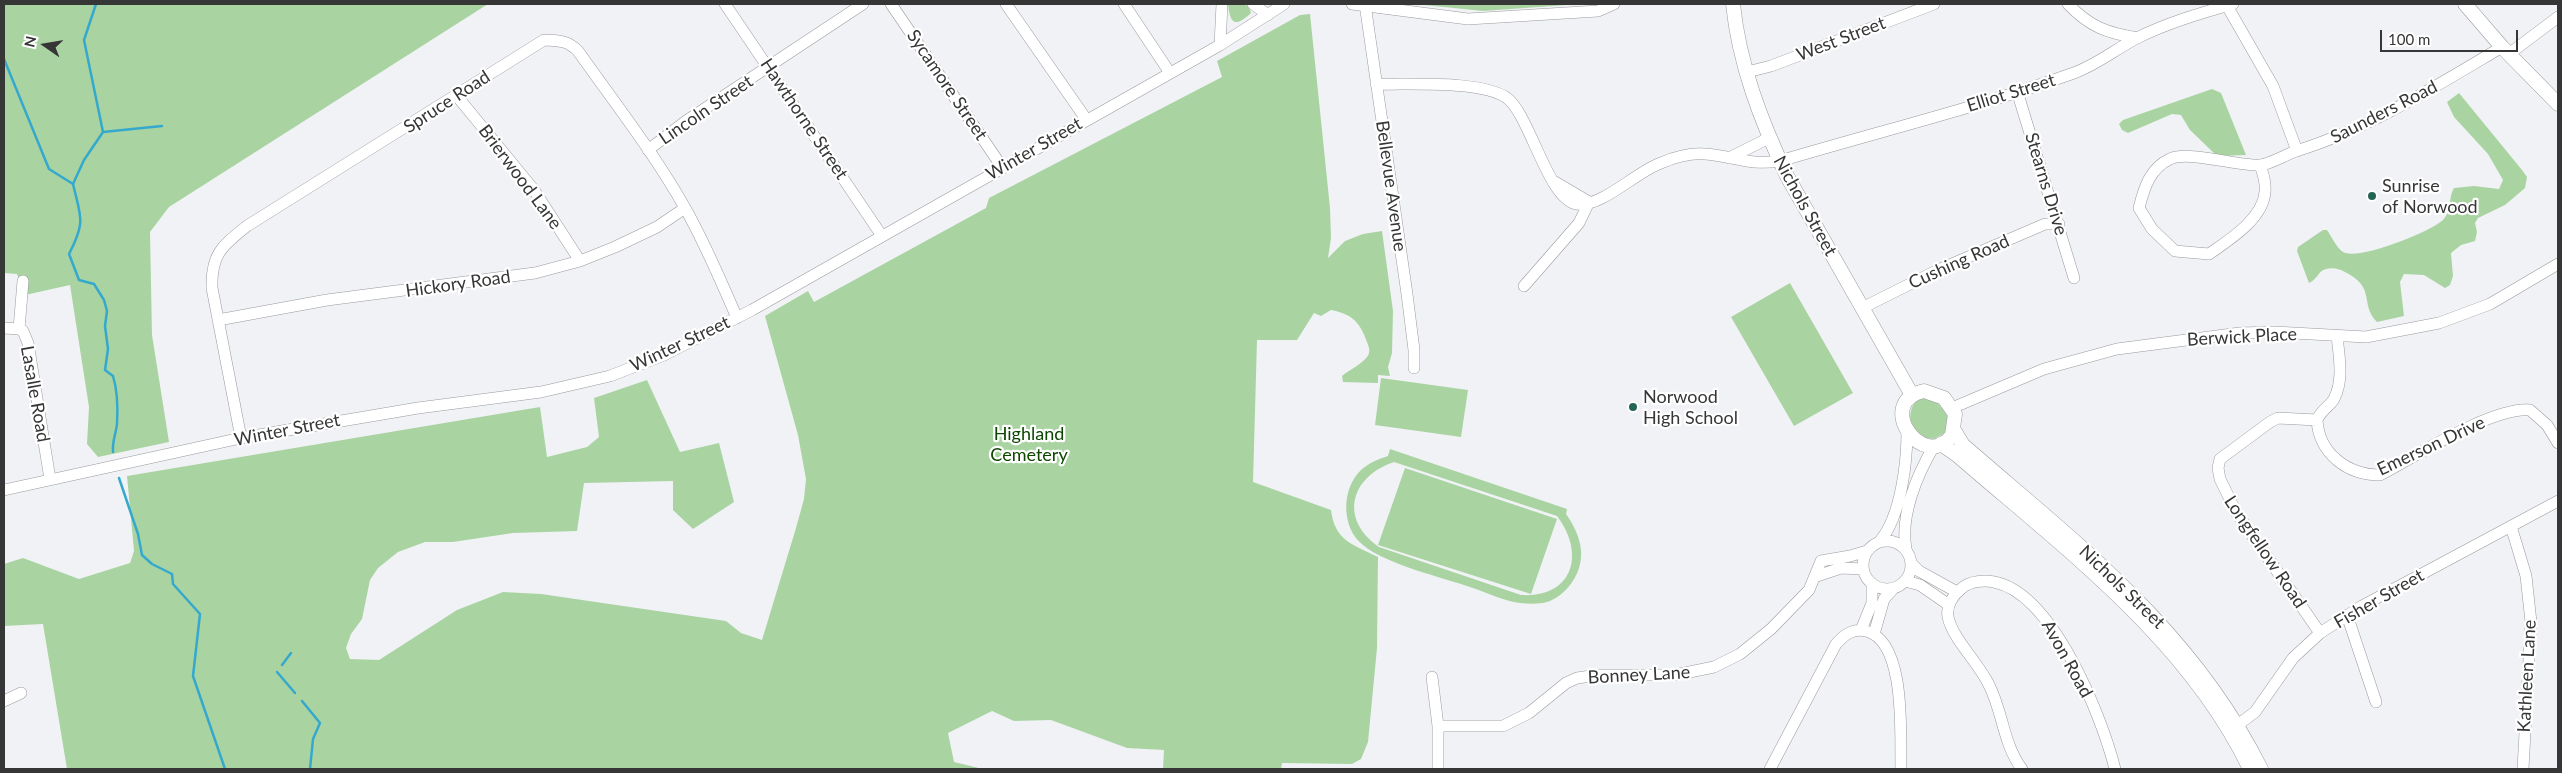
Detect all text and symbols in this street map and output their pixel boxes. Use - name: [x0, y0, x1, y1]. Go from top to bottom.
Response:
- street label: West Street: [1794, 12, 1888, 66]
- north arrow: [20, 20, 70, 70]
- scale bar: [2382, 20, 2520, 52]
- street label: Sycamore Street: [902, 26, 992, 144]
- text: 100 m: [2388, 30, 2430, 48]
- text: N: [20, 34, 39, 49]
- street label: Hawthorne Street: [756, 54, 852, 184]
- street label: Spruce Road: [400, 66, 494, 138]
- street label: Elliot Street: [1964, 69, 2058, 117]
- street label: Lincoln Street: [655, 71, 757, 149]
- street label: Saunders Road: [2327, 76, 2441, 148]
- street label: Winter Street: [982, 113, 1086, 185]
- street label: Bellevue Avenue: [1371, 119, 1411, 253]
- street label: Brierwood Lane: [474, 120, 566, 234]
- street label: Stearns Drive: [2020, 130, 2072, 238]
- street label: Nichols Street: [1769, 152, 1841, 260]
- place label: Sunrise of Norwood: [2382, 175, 2478, 218]
- marker: Sunrise of Norwood: [2366, 190, 2378, 202]
- street label: Cushing Road: [1905, 230, 2013, 294]
- street label: Hickory Road: [404, 266, 512, 302]
- street label: Winter Street: [627, 312, 733, 376]
- street label: Berwick Place: [2186, 323, 2298, 351]
- street label: Lasalle Road: [16, 344, 54, 444]
- place label: Norwood High School: [1643, 386, 1738, 428]
- marker: Norwood High School: [1627, 401, 1639, 413]
- street label: Winter Street: [232, 409, 342, 451]
- street label: Emerson Drive: [2374, 412, 2488, 480]
- park label: Highland Cemetery: [990, 423, 1068, 466]
- street label: Longfellow Road: [2219, 492, 2311, 612]
- street label: Nichols Street: [2075, 541, 2169, 633]
- street label: Fisher Street: [2330, 565, 2428, 633]
- street label: Avon Road: [2037, 616, 2097, 702]
- street label: Kathleen Lane: [2513, 619, 2541, 733]
- street label: Bonney Lane: [1587, 662, 1691, 688]

